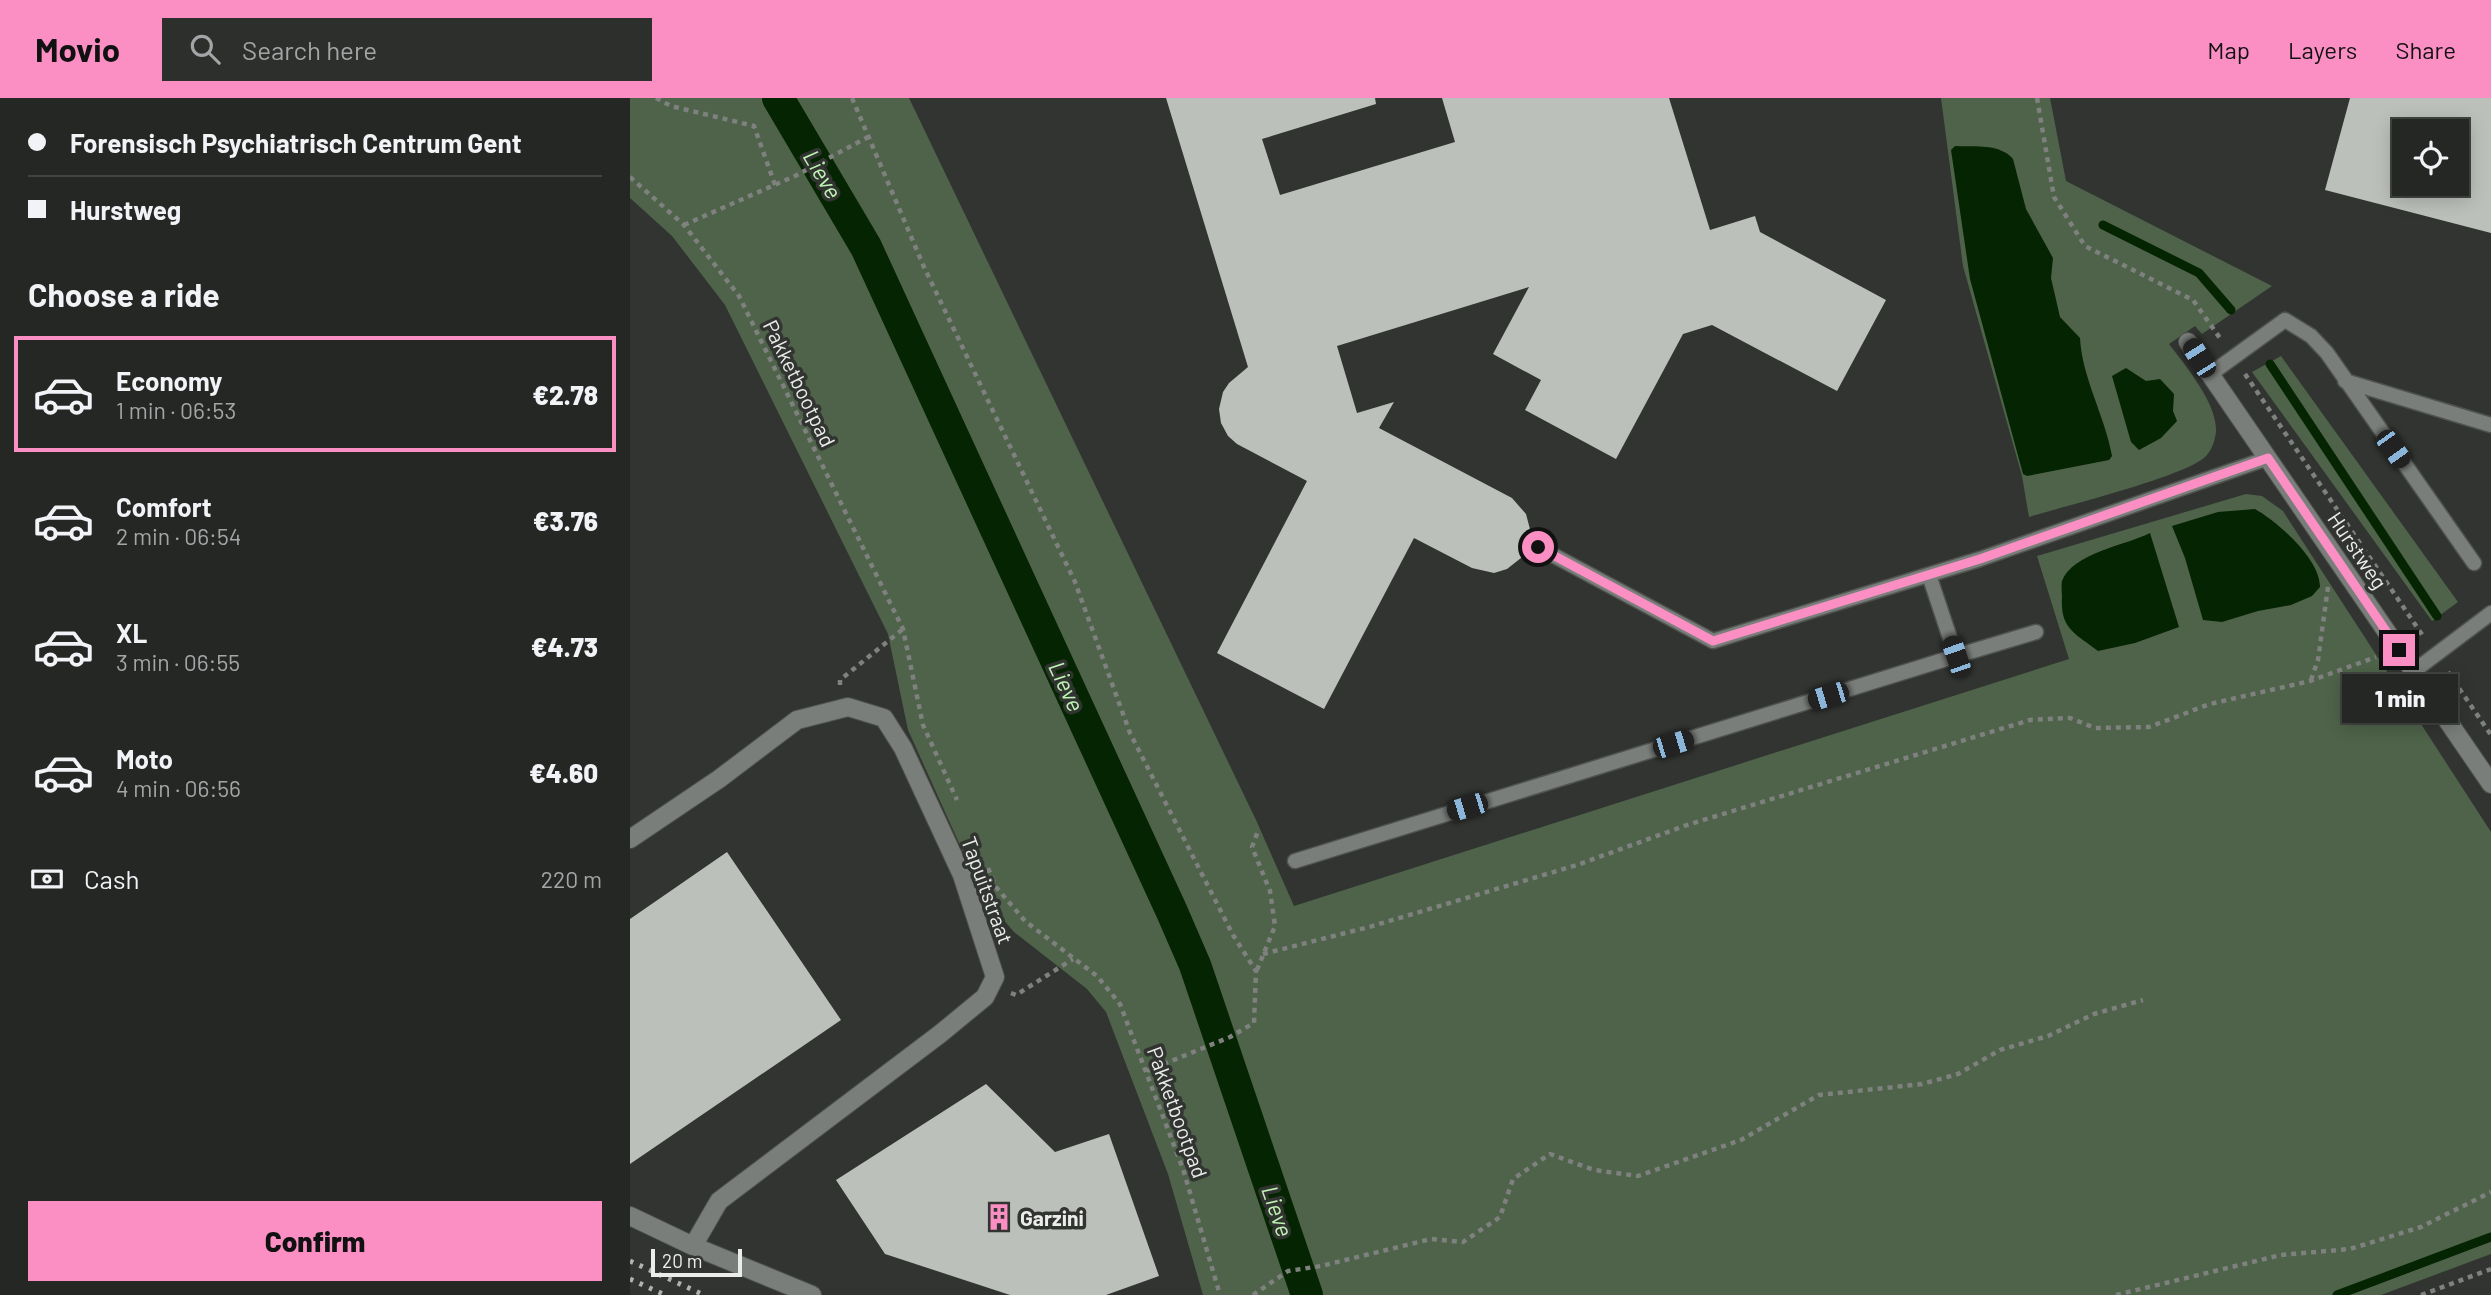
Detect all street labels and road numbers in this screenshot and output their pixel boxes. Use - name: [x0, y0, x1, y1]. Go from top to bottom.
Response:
- street label: Pakketbootpad: [759, 316, 841, 450]
- street label: Hurstweg: [2323, 507, 2393, 593]
- street label: Tapuitstraat: [957, 833, 1019, 947]
- street label: Pakketbootpad: [1143, 1043, 1213, 1181]

